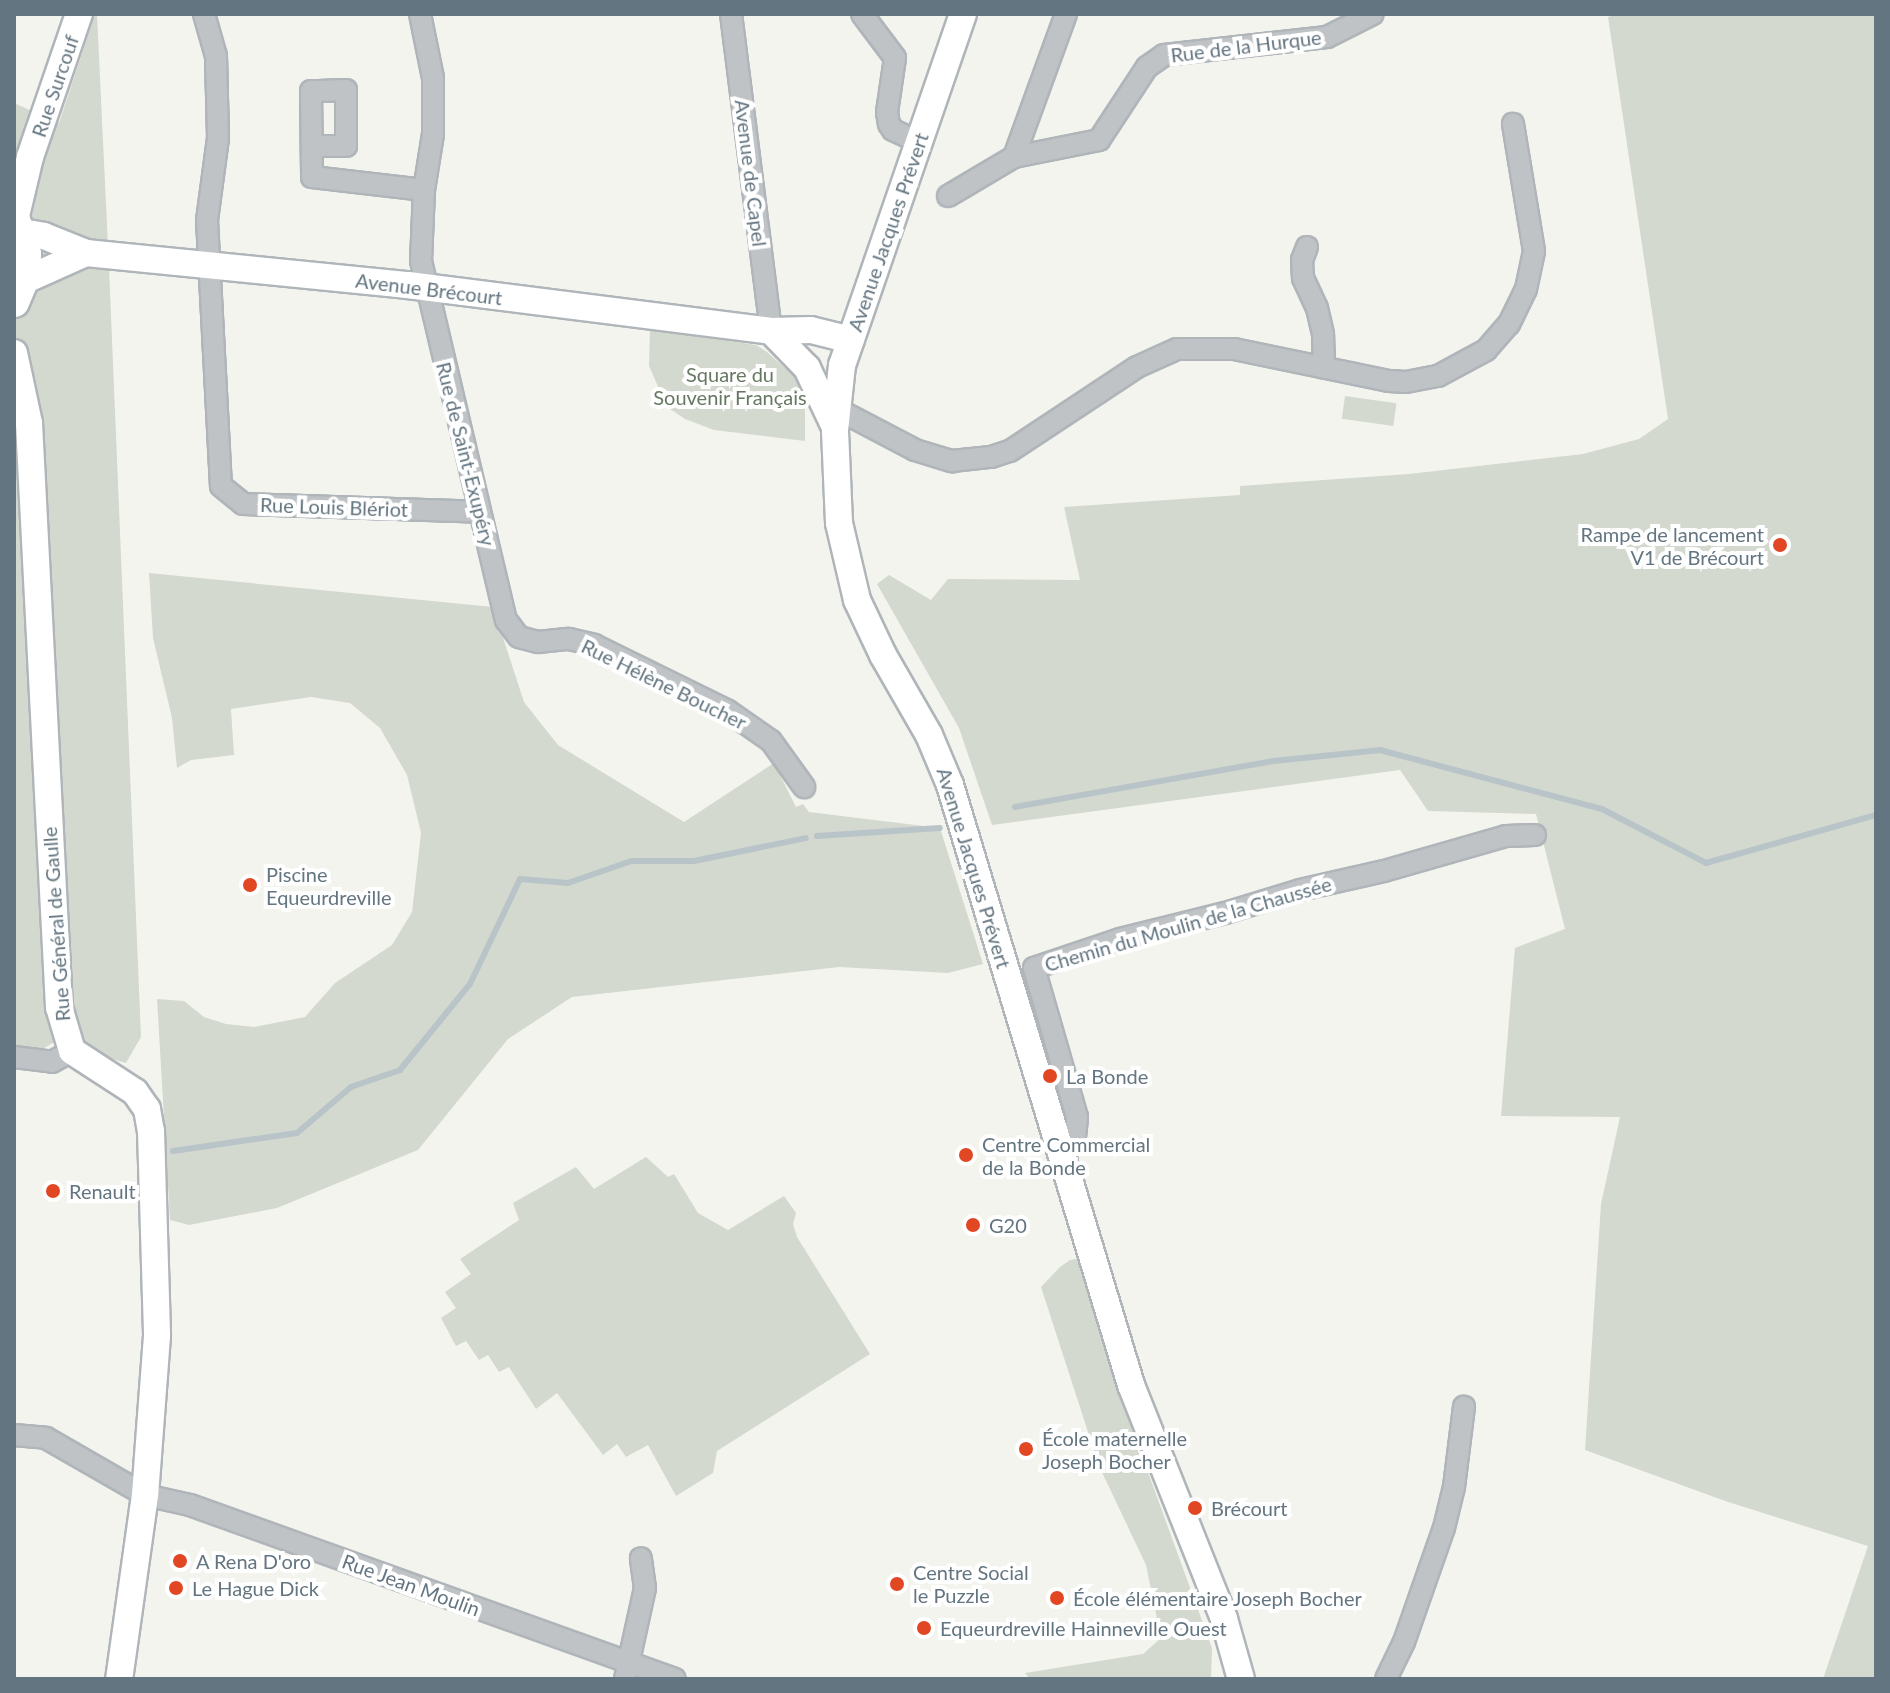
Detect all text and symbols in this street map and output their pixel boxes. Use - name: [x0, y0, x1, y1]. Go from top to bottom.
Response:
- street label: Rue de la Hurque: [1169, 25, 1323, 67]
- street label: Rue Surcouf: [26, 32, 84, 140]
- street label: Avenue de Capel: [730, 98, 772, 248]
- street label: Avenue Jacques Prévert: [843, 129, 933, 335]
- street label: Avenue Brécourt: [354, 268, 504, 310]
- street label: Rue de Saint-Exupéry: [432, 359, 500, 549]
- park label: Square du Souvenir Français: [653, 363, 807, 410]
- street label: Rue Louis Blériot: [260, 492, 408, 522]
- place label: Rampe de lancement V1 de Brécourt: [1581, 522, 1764, 569]
- marker: Rampe de lancement V1 de Brécourt: [1771, 536, 1789, 554]
- street label: Rue Hélène Boucher: [578, 634, 750, 734]
- street label: Avenue Jacques Prévert: [932, 764, 1016, 972]
- street label: Rue Général de Gaulle: [37, 826, 75, 1022]
- place label: Piscine Equeurdreville: [266, 862, 392, 909]
- street label: Chemin du Moulin de la Chaussée: [1042, 871, 1334, 977]
- marker: Piscine Equeurdreville: [241, 876, 259, 894]
- place label: La Bonde: [1066, 1064, 1148, 1088]
- marker: La Bonde: [1041, 1067, 1059, 1085]
- place label: Centre Commercial de la Bonde: [982, 1132, 1150, 1179]
- marker: Centre Commercial de la Bonde: [957, 1146, 975, 1164]
- place label: Renault: [69, 1179, 136, 1203]
- marker: Renault: [44, 1182, 62, 1200]
- place label: G20: [989, 1213, 1027, 1237]
- marker: G20: [964, 1216, 982, 1234]
- place label: École maternelle Joseph Bocher: [1042, 1426, 1187, 1473]
- marker: École maternelle Joseph Bocher: [1017, 1440, 1035, 1458]
- place label: Brécourt: [1211, 1496, 1287, 1520]
- marker: Brécourt: [1186, 1499, 1204, 1517]
- place label: A Rena D'oro: [196, 1549, 312, 1573]
- street label: Rue Jean Moulin: [339, 1549, 483, 1621]
- marker: A Rena D'oro: [171, 1552, 189, 1570]
- place label: Centre Social le Puzzle: [913, 1560, 1029, 1607]
- marker: Centre Social le Puzzle: [888, 1575, 906, 1593]
- place label: Le Hague Dick: [192, 1576, 319, 1600]
- marker: Le Hague Dick: [167, 1579, 185, 1597]
- place label: École élémentaire Joseph Bocher: [1073, 1586, 1362, 1610]
- marker: École élémentaire Joseph Bocher: [1048, 1589, 1066, 1607]
- place label: Equeurdreville Hainneville Ouest: [940, 1616, 1227, 1640]
- marker: Equeurdreville Hainneville Ouest: [915, 1619, 933, 1637]

